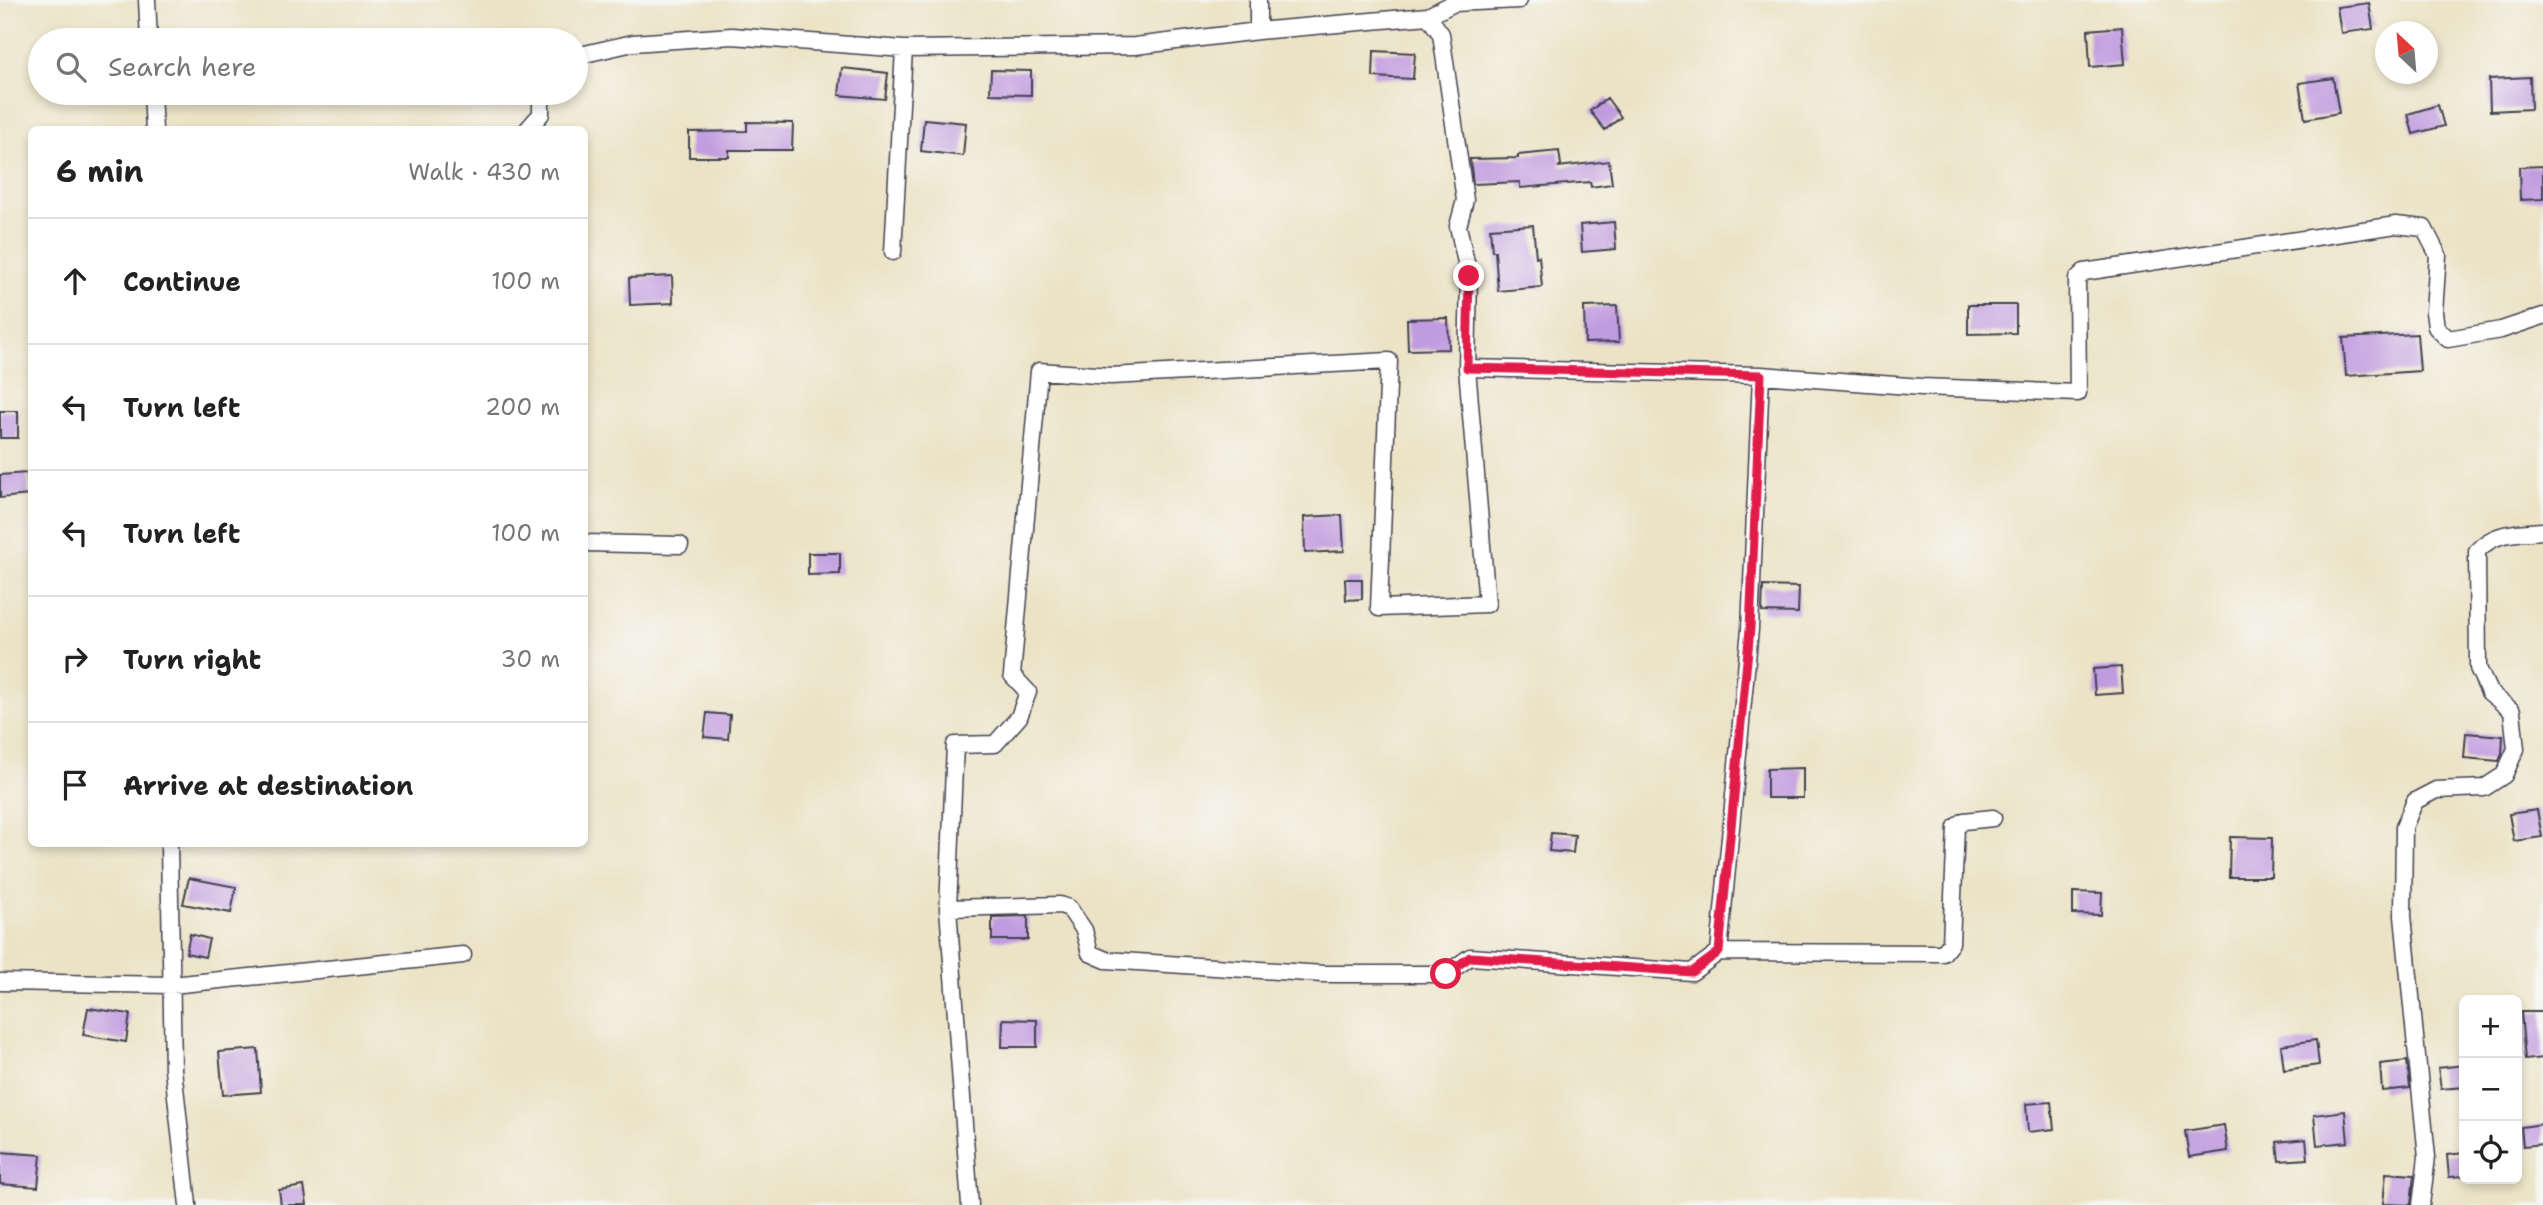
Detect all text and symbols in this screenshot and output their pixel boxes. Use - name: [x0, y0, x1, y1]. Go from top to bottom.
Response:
- north arrow: [2375, 21, 2438, 84]
- search box: [28, 28, 588, 105]
- icon: search: [52, 48, 90, 86]
- text: Search here: [108, 49, 257, 84]
- text: 6 min: [56, 151, 143, 192]
- text: Walk · 430 m: [408, 157, 560, 187]
- route end: [1453, 260, 1484, 291]
- icon: ahead: [56, 262, 94, 300]
- text: Continue: [123, 264, 241, 299]
- text: 100 m: [491, 266, 560, 296]
- icon: left: [56, 388, 94, 426]
- text: Turn left: [123, 390, 240, 425]
- text: 200 m: [485, 392, 560, 422]
- icon: left: [56, 514, 94, 552]
- text: Turn left: [123, 516, 240, 551]
- text: 100 m: [491, 518, 560, 548]
- icon: right: [56, 640, 94, 678]
- text: Turn right: [123, 642, 261, 677]
- text: 30 m: [501, 644, 560, 674]
- icon: arrive: [56, 766, 94, 804]
- text: Arrive at destination: [123, 768, 413, 803]
- route start: [1430, 958, 1461, 989]
- map controls: [2459, 995, 2522, 1184]
- button: +: [2459, 995, 2522, 1058]
- button: −: [2459, 1058, 2522, 1121]
- button: locate: [2459, 1121, 2522, 1184]

